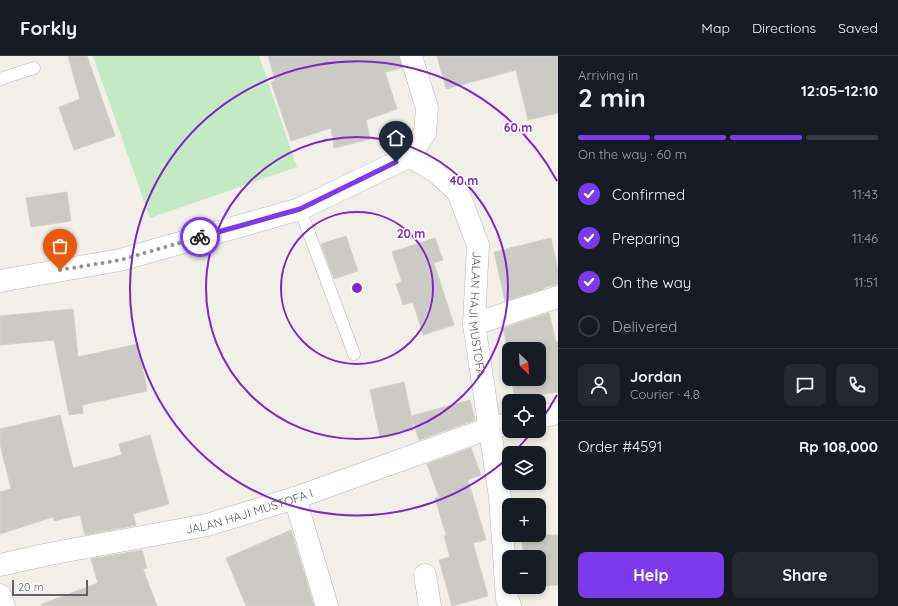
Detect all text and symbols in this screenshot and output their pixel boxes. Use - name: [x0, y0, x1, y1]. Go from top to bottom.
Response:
- text: Forkly: [20, 16, 77, 40]
- text: Map: [701, 19, 730, 37]
- text: Directions: [752, 19, 816, 37]
- text: Saved: [838, 19, 878, 37]
- text: Arriving in: [578, 67, 638, 83]
- text: 2 min: [578, 81, 646, 114]
- text: 12:05–12:10: [801, 81, 878, 100]
- text: 60 m: [504, 120, 532, 135]
- pin: [379, 121, 413, 162]
- icon: home: [385, 127, 407, 149]
- text: On the way · 60 m: [578, 146, 687, 162]
- text: 40 m: [450, 173, 478, 188]
- icon: check: [578, 183, 600, 205]
- text: Confirmed: [612, 185, 685, 204]
- text: 11:43: [852, 186, 878, 202]
- courier: [180, 217, 220, 257]
- icon: bike: [189, 226, 211, 248]
- text: 20 m: [397, 226, 425, 241]
- icon: check: [578, 227, 600, 249]
- pin: [43, 229, 77, 270]
- text: Preparing: [612, 229, 680, 248]
- text: 11:46: [852, 230, 878, 246]
- icon: bag: [49, 235, 71, 257]
- street label: JALAN HAJI MUSTOFA: [466, 251, 489, 378]
- icon: check: [578, 271, 600, 293]
- text: On the way: [612, 273, 691, 292]
- text: 11:51: [854, 274, 878, 290]
- centre of rings: [350, 281, 364, 295]
- text: Delivered: [612, 317, 677, 336]
- north arrow: [502, 342, 546, 386]
- map controls: [502, 342, 546, 594]
- button: person: [578, 364, 620, 406]
- button: chat: [784, 364, 826, 406]
- button: phone: [836, 364, 878, 406]
- text: Jordan: [630, 367, 682, 386]
- text: Courier · 4.8: [630, 386, 700, 402]
- button: locate: [502, 394, 546, 438]
- text: Order #4591: [578, 437, 662, 456]
- text: Rp 108,000: [799, 437, 878, 456]
- button: layers: [502, 446, 546, 490]
- street label: JALAN HAJI MUSTOFA I: [184, 485, 315, 536]
- button: +: [502, 498, 546, 542]
- button: −: [502, 550, 546, 594]
- button: Help: [578, 552, 724, 598]
- button: Share: [732, 552, 878, 598]
- scale bar: [12, 578, 88, 597]
- text: 20 m: [18, 580, 44, 594]

